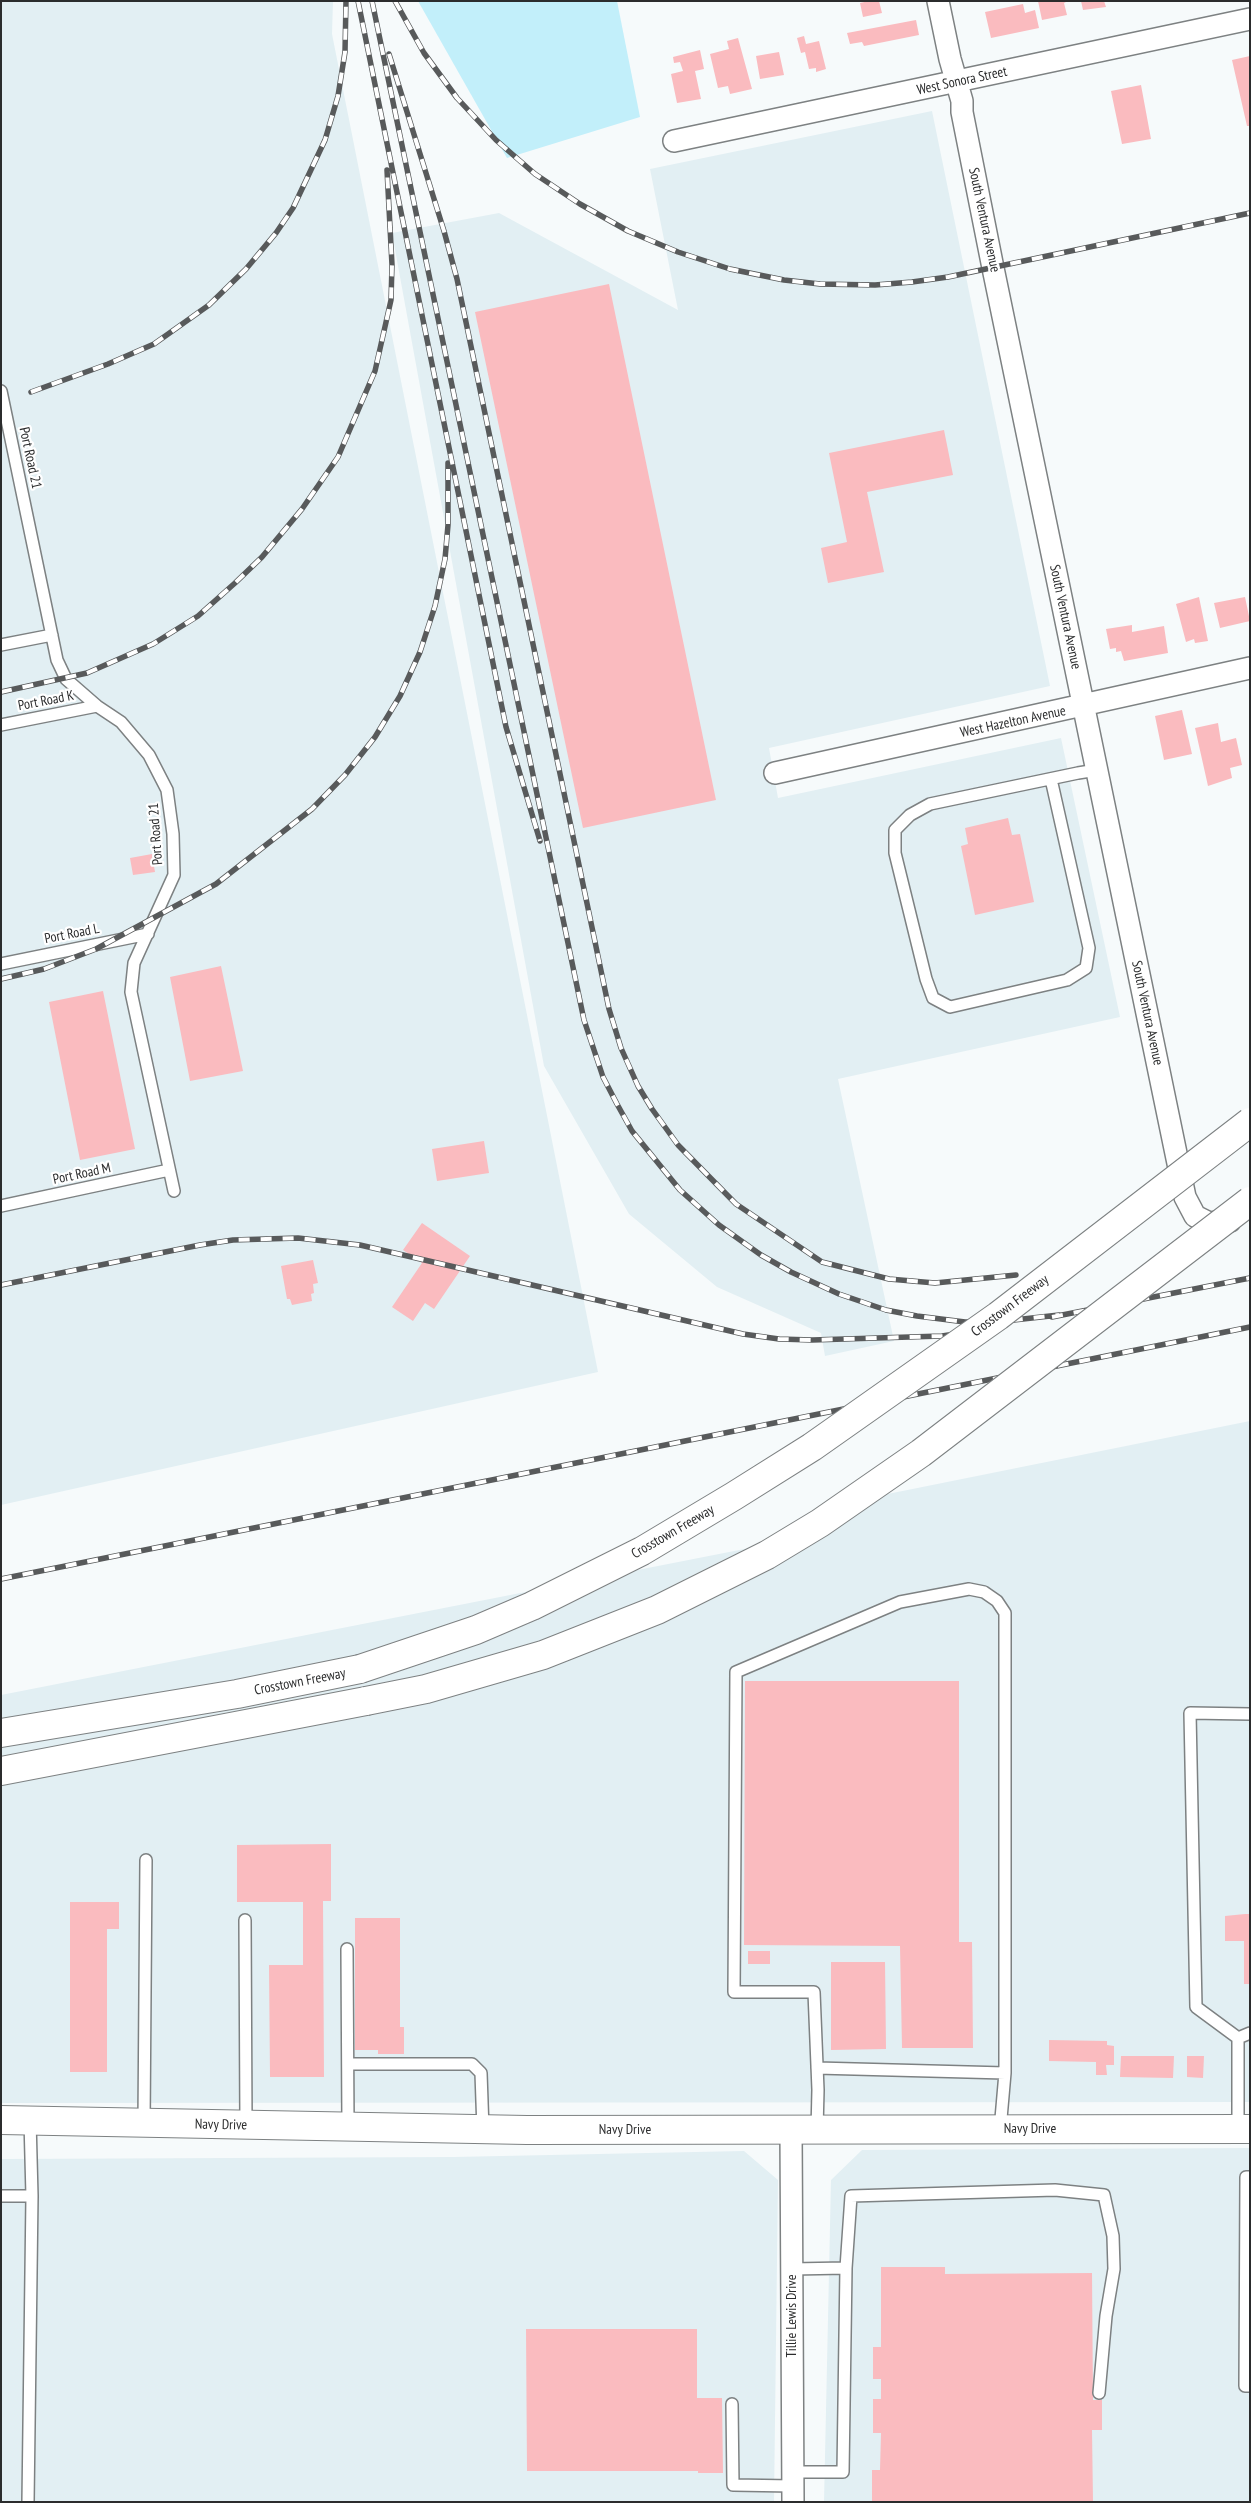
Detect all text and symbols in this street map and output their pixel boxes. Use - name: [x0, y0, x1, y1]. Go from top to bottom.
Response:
- street label: West Sonora Street: [915, 63, 1009, 99]
- street label: South Ventura Avenue: [965, 166, 1003, 274]
- street label: Port Road 21: [15, 426, 45, 490]
- street label: South Ventura Avenue: [1046, 563, 1084, 671]
- street label: Port Road K: [17, 687, 75, 715]
- street label: West Hazelton Avenue: [959, 703, 1067, 741]
- street label: Port Road 21: [145, 802, 167, 866]
- street label: Port Road L: [43, 920, 101, 948]
- street label: South Ventura Avenue: [1128, 959, 1166, 1067]
- street label: Port Road M: [52, 1160, 112, 1188]
- street label: Crosstown Freeway: [968, 1271, 1052, 1341]
- street label: Crosstown Freeway: [629, 1502, 717, 1562]
- street label: Crosstown Freeway: [253, 1665, 347, 1699]
- street label: Navy Drive: [195, 2116, 247, 2134]
- street label: Navy Drive: [1004, 2121, 1056, 2137]
- street label: Navy Drive: [599, 2122, 651, 2138]
- street label: Tillie Lewis Drive: [784, 2275, 800, 2357]

